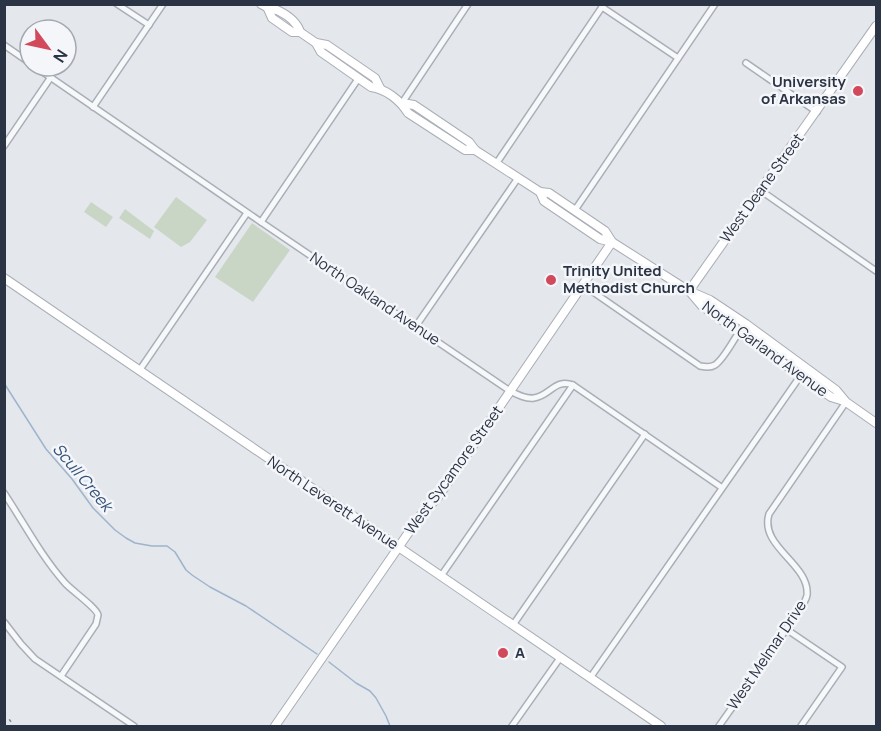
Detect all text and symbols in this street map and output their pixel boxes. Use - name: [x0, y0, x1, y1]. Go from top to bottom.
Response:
- north arrow: [18, 18, 78, 78]
- text: N: [48, 45, 73, 67]
- place label: University of Arkansas: [761, 71, 847, 109]
- marker: University of Arkansas: [851, 84, 865, 98]
- street label: West Deane Street: [715, 129, 808, 247]
- street label: North Oakland Avenue: [306, 247, 445, 350]
- place label: Trinity United Methodist Church: [563, 260, 695, 298]
- marker: Trinity United Methodist Church: [544, 273, 558, 287]
- street label: North Garland Avenue: [698, 296, 833, 402]
- street label: West Sycamore Street: [400, 401, 508, 538]
- water label: Scull Creek: [48, 438, 119, 517]
- street label: North Leverett Avenue: [263, 451, 403, 555]
- street label: West Melmar Drive: [722, 596, 811, 714]
- place label: A: [515, 642, 525, 663]
- marker: A: [496, 646, 510, 660]

